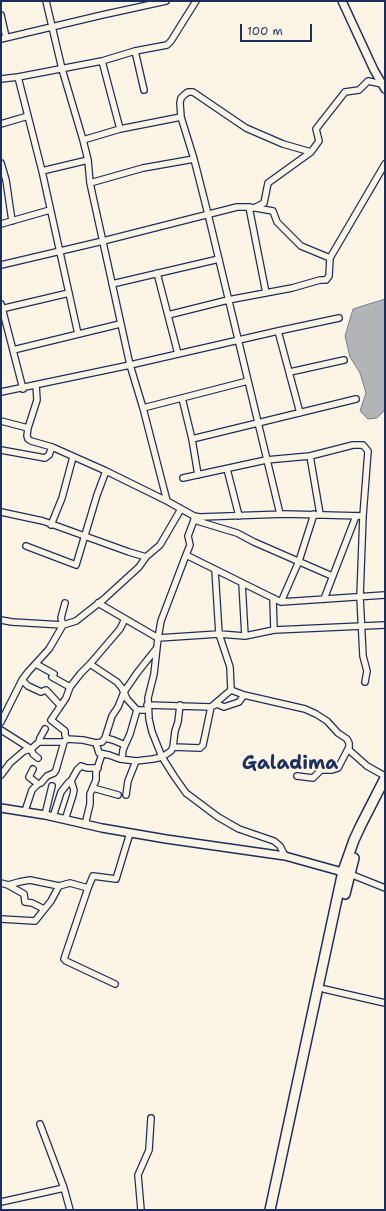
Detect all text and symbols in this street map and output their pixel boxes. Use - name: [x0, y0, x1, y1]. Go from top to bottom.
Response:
- scale bar: [242, 16, 314, 42]
- text: 100 m: [247, 23, 283, 39]
- district label: Galadima: [242, 753, 338, 775]

